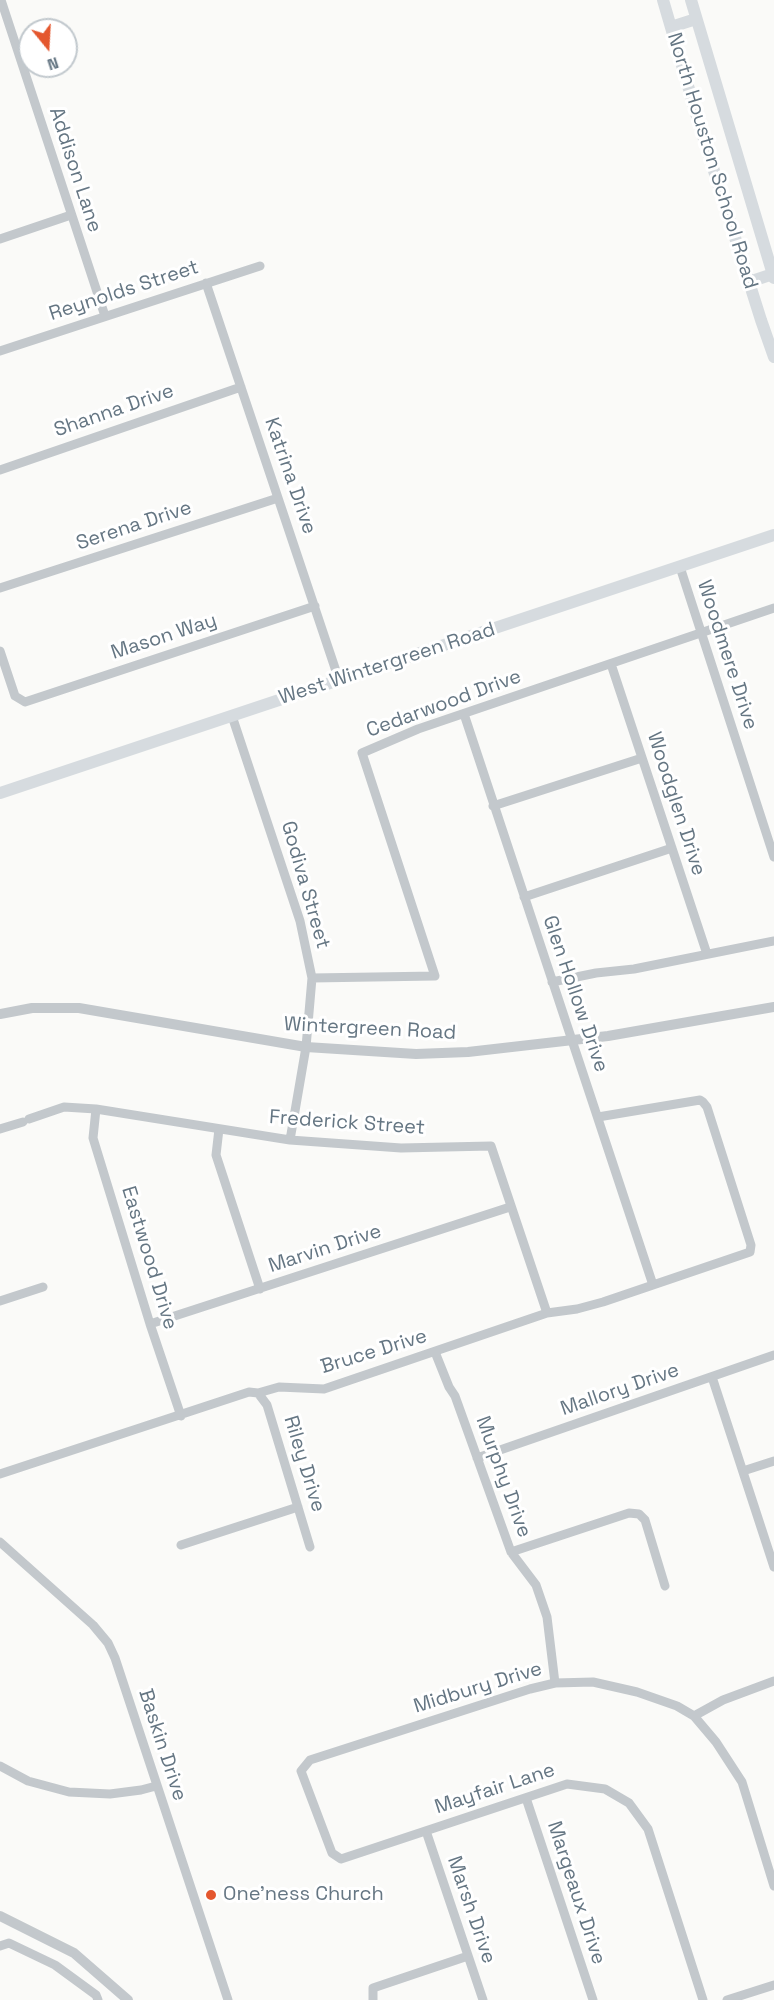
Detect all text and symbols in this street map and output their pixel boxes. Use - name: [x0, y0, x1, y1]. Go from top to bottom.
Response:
- north arrow: [18, 18, 78, 78]
- street label: North Houston School Road: [662, 30, 762, 292]
- text: N: [45, 52, 61, 75]
- street label: Addison Lane: [43, 104, 107, 236]
- street label: Reynolds Street: [46, 255, 202, 327]
- street label: Shanna Drive: [51, 379, 177, 443]
- street label: Katrina Drive: [259, 415, 321, 537]
- street label: Serena Drive: [73, 496, 195, 556]
- street label: Woodmere Drive: [691, 577, 763, 733]
- street label: Mason Way: [108, 609, 220, 665]
- street label: West Wintergreen Road: [276, 618, 498, 710]
- street label: Cedarwood Drive: [363, 665, 525, 743]
- street label: Woodglen Drive: [641, 729, 711, 879]
- street label: Godiva Street: [275, 818, 335, 952]
- street label: Glen Hollow Drive: [537, 913, 613, 1075]
- street label: Wintergreen Road: [283, 1013, 457, 1045]
- street label: Frederick Street: [268, 1106, 426, 1140]
- street label: Eastwood Drive: [116, 1183, 182, 1333]
- street label: Marvin Drive: [265, 1219, 385, 1279]
- street label: Bruce Drive: [318, 1324, 430, 1380]
- street label: Mallory Drive: [558, 1359, 682, 1421]
- street label: Riley Drive: [278, 1413, 330, 1515]
- street label: Murphy Drive: [470, 1413, 536, 1541]
- street label: Midbury Drive: [411, 1657, 545, 1719]
- street label: Baskin Drive: [133, 1686, 191, 1804]
- street label: Mayfair Lane: [432, 1758, 558, 1820]
- street label: Margeaux Drive: [542, 1818, 610, 1968]
- street label: Marsh Drive: [441, 1853, 501, 1967]
- place label: One'ness Church: [223, 1883, 384, 1907]
- marker: One'ness Church: [204, 1888, 218, 1902]

